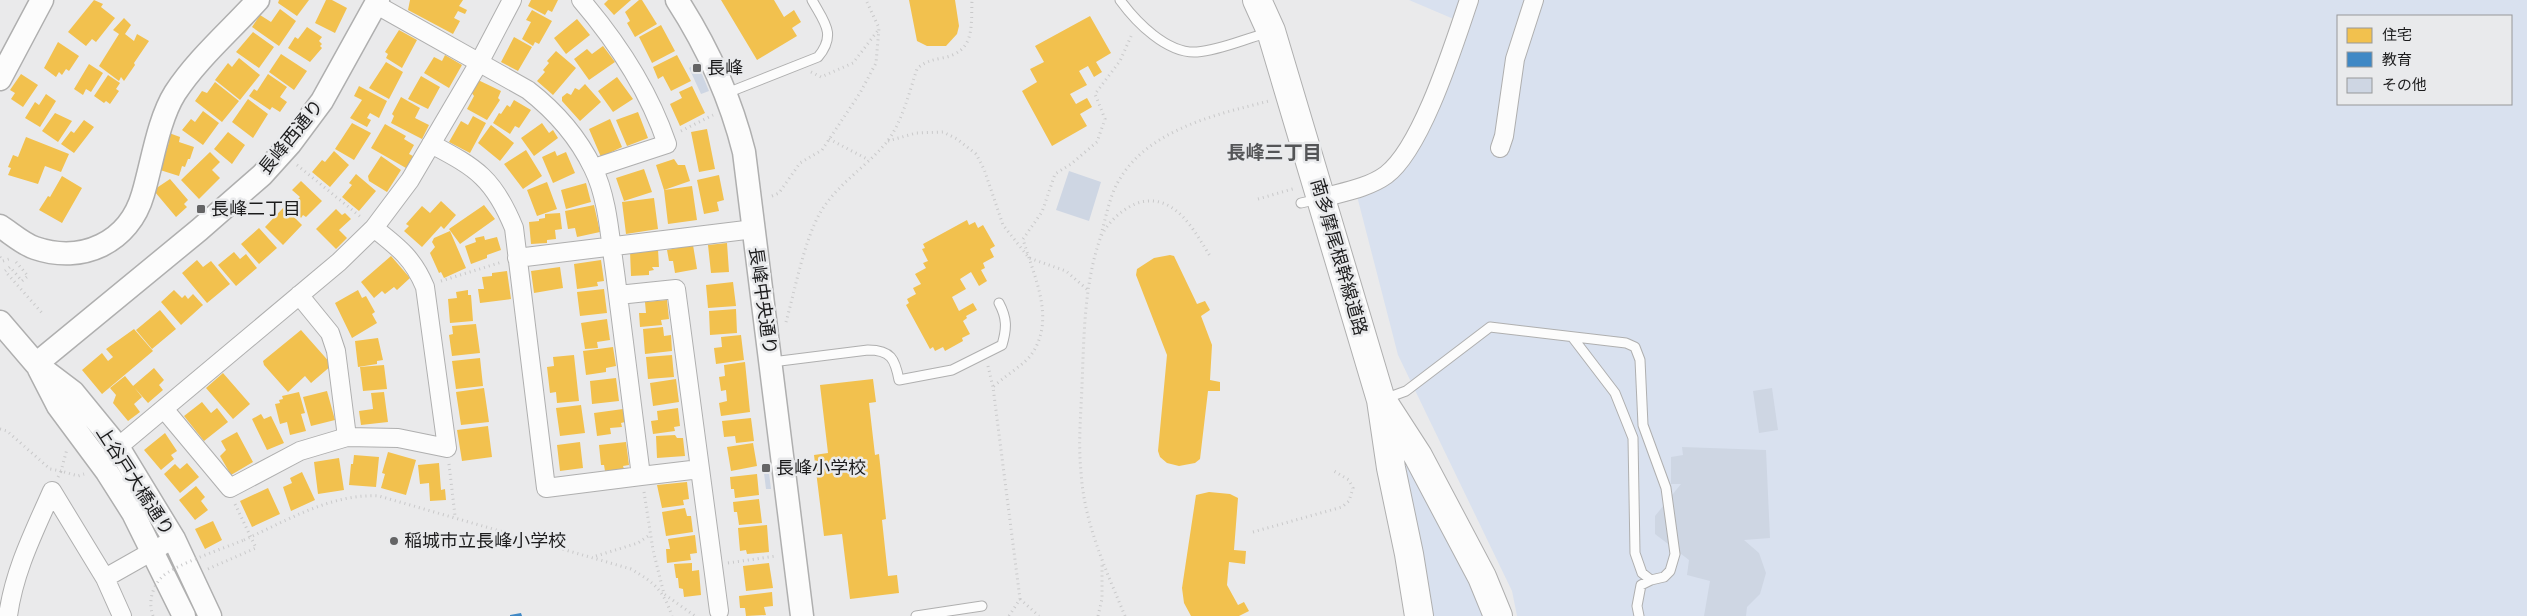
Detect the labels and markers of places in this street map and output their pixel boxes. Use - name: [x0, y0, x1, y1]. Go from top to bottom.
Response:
- place label: 長峰: [707, 56, 743, 78]
- marker: 長峰: [691, 62, 703, 74]
- place label: 長峰二丁目: [211, 197, 301, 219]
- marker: 長峰二丁目: [195, 203, 207, 215]
- place label: 長峰小学校: [776, 456, 866, 478]
- marker: 長峰小学校: [760, 462, 772, 474]
- place label: 稲城市立長峰小学校: [404, 529, 566, 551]
- marker: 稲城市立長峰小学校: [388, 535, 400, 547]

